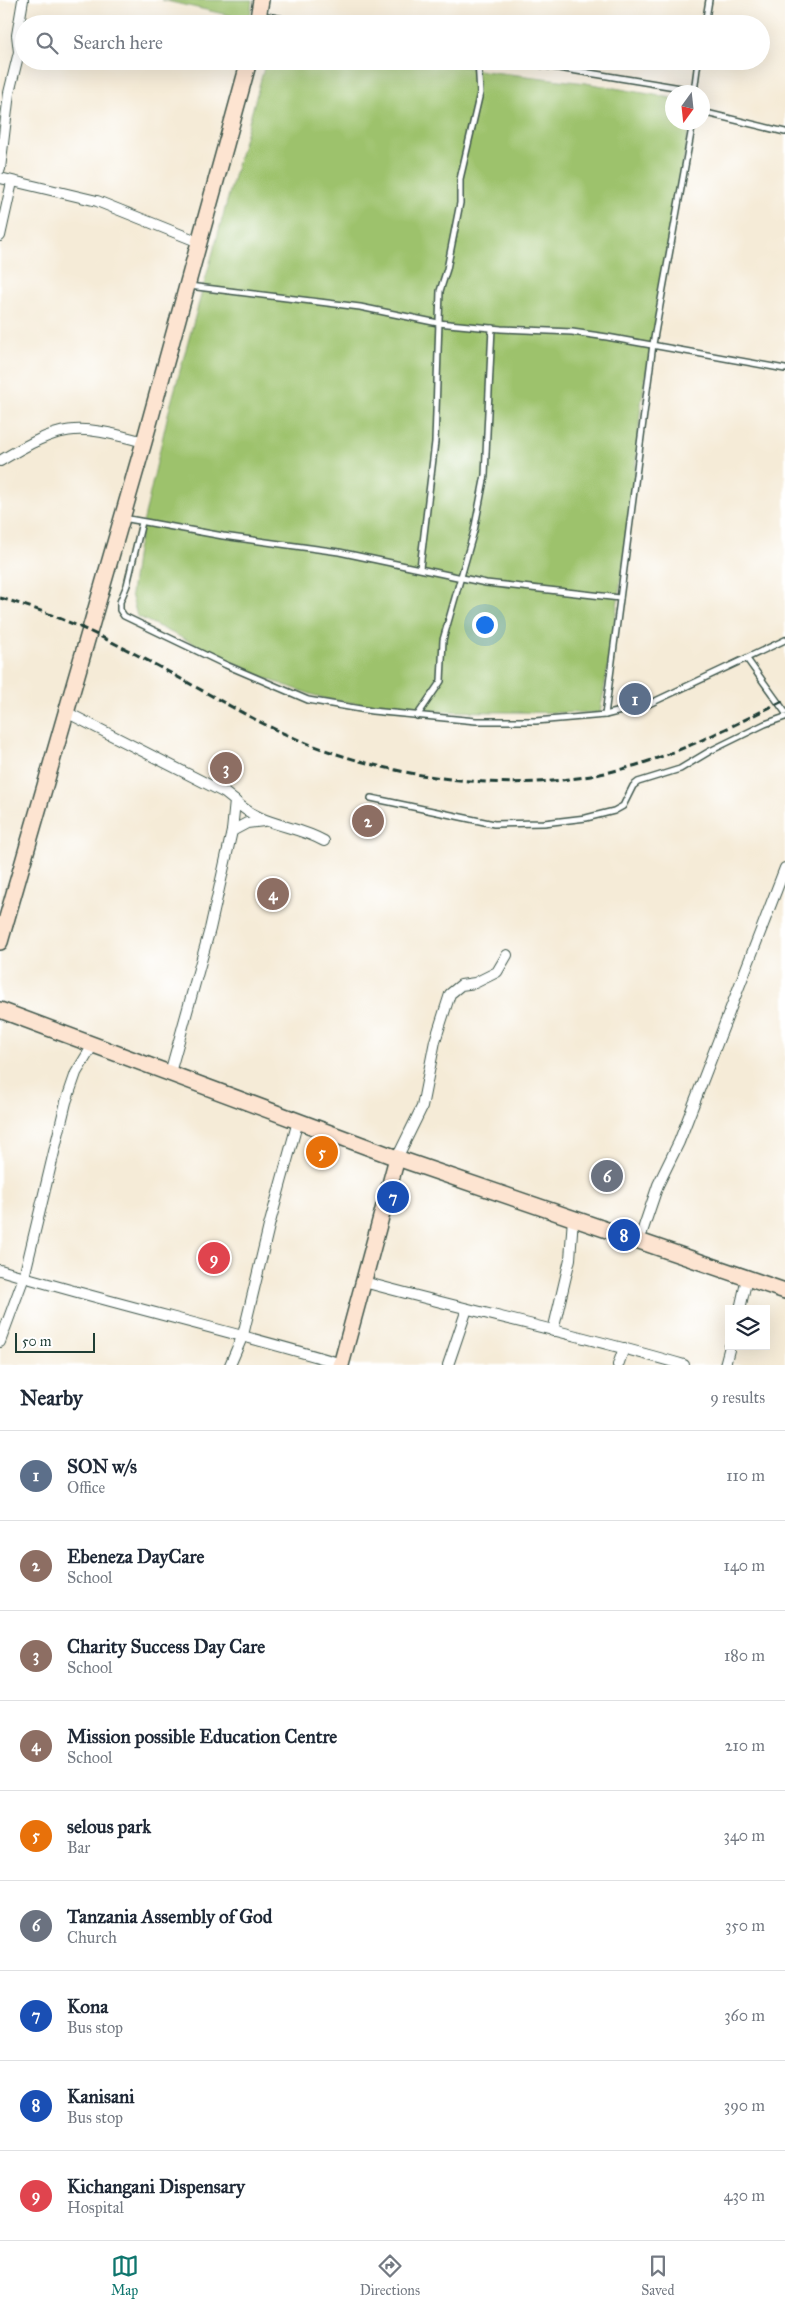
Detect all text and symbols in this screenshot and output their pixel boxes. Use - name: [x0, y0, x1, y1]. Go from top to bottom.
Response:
- search box: [15, 15, 770, 70]
- icon: search: [33, 29, 61, 57]
- text: Search here: [73, 31, 163, 54]
- north arrow: [665, 85, 710, 130]
- your location: [472, 612, 498, 638]
- pin: 1: [619, 680, 651, 718]
- pin: 3: [210, 749, 242, 787]
- pin: 2: [352, 802, 384, 840]
- pin: 4: [257, 875, 289, 913]
- pin: 5: [306, 1133, 338, 1171]
- pin: 6: [591, 1157, 623, 1195]
- pin: 7: [377, 1178, 409, 1216]
- pin: 8: [608, 1216, 640, 1254]
- pin: 9: [198, 1239, 230, 1277]
- map controls: [725, 1305, 770, 1350]
- button: layers: [725, 1305, 770, 1350]
- scale bar: [15, 1330, 95, 1353]
- text: 50 m: [22, 1333, 51, 1350]
- text: Nearby: [20, 1385, 83, 1411]
- text: 9 results: [710, 1388, 765, 1407]
- text: SON w/s: [67, 1455, 137, 1478]
- text: 1: [33, 1466, 39, 1485]
- text: 110 m: [726, 1466, 765, 1485]
- text: Office: [67, 1478, 105, 1497]
- text: Ebeneza DayCare: [67, 1545, 204, 1568]
- text: 2: [32, 1556, 40, 1575]
- text: 140 m: [724, 1556, 765, 1575]
- text: School: [67, 1568, 112, 1587]
- text: Charity Success Day Care: [67, 1635, 265, 1658]
- text: 3: [33, 1646, 39, 1665]
- text: 180 m: [724, 1646, 765, 1665]
- text: School: [67, 1658, 112, 1677]
- text: Mission possible Education Centre: [67, 1725, 337, 1748]
- text: 4: [32, 1736, 40, 1755]
- text: 210 m: [725, 1736, 765, 1755]
- text: School: [67, 1748, 112, 1767]
- text: selous park: [67, 1815, 151, 1838]
- text: 5: [32, 1826, 40, 1845]
- text: 340 m: [723, 1826, 765, 1845]
- text: Bar: [67, 1838, 90, 1857]
- text: Tanzania Assembly of God: [67, 1905, 272, 1928]
- text: 6: [32, 1916, 40, 1935]
- text: 350 m: [725, 1916, 765, 1935]
- text: Church: [67, 1928, 117, 1947]
- text: Kona: [67, 1995, 108, 2018]
- text: 7: [32, 2006, 40, 2025]
- text: 360 m: [724, 2006, 765, 2025]
- text: Bus stop: [67, 2018, 123, 2037]
- text: Kanisani: [67, 2085, 134, 2108]
- text: 8: [32, 2096, 40, 2115]
- text: 390 m: [724, 2096, 765, 2115]
- text: Bus stop: [67, 2108, 123, 2127]
- text: Kichangani Dispensary: [67, 2175, 245, 2198]
- text: 9: [32, 2186, 40, 2205]
- text: 430 m: [723, 2186, 765, 2205]
- text: Hospital: [67, 2198, 124, 2217]
- tab: Map: [111, 2252, 139, 2299]
- tab: Directions: [360, 2252, 420, 2299]
- tab: Saved: [641, 2252, 674, 2299]

